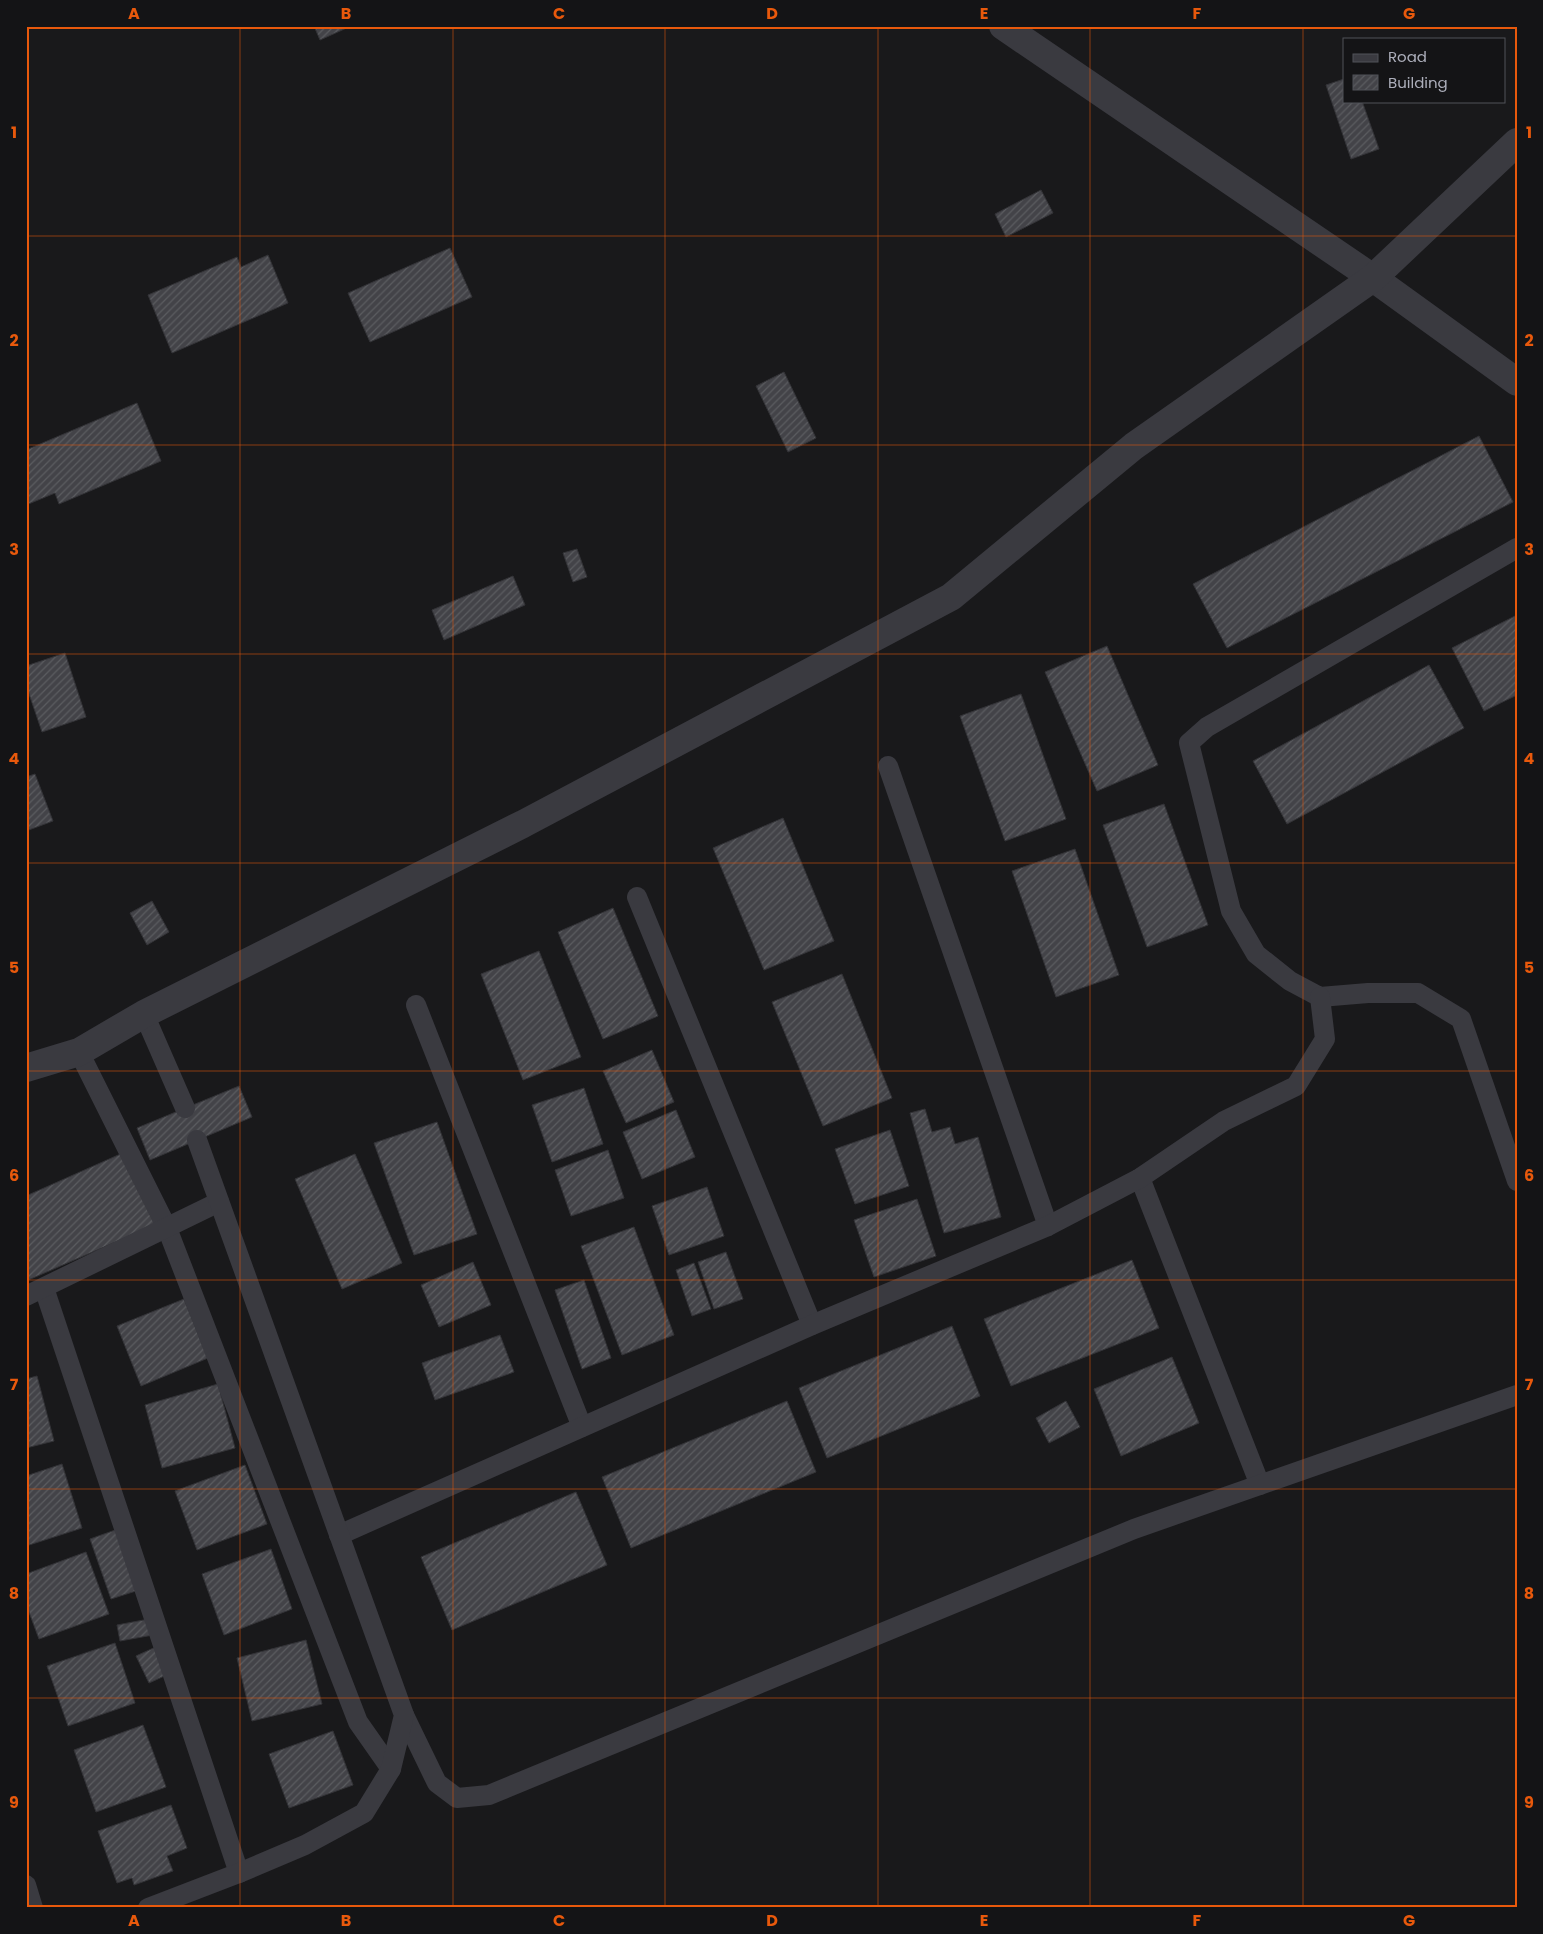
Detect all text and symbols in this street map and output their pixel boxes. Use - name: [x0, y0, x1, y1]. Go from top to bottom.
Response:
- text: A: [128, 2, 140, 25]
- text: B: [341, 2, 351, 25]
- text: C: [553, 2, 565, 25]
- text: D: [766, 2, 778, 25]
- text: E: [980, 2, 988, 25]
- text: F: [1193, 2, 1202, 25]
- text: G: [1403, 2, 1415, 25]
- legend: [1343, 38, 1506, 102]
- text: Road: [1388, 46, 1427, 67]
- text: Building: [1388, 72, 1448, 93]
- text: 1: [11, 121, 17, 144]
- text: 1: [1526, 121, 1532, 144]
- text: 2: [9, 329, 19, 352]
- text: 2: [1524, 329, 1534, 352]
- text: 3: [9, 538, 19, 561]
- text: 3: [1524, 538, 1534, 561]
- text: 4: [9, 747, 20, 770]
- text: 4: [1524, 747, 1535, 770]
- text: 5: [9, 956, 19, 979]
- text: 5: [1524, 956, 1534, 979]
- text: 6: [9, 1164, 19, 1187]
- text: 6: [1524, 1164, 1534, 1187]
- text: 7: [10, 1373, 19, 1396]
- text: 7: [1525, 1373, 1534, 1396]
- text: 8: [9, 1582, 19, 1605]
- text: 8: [1524, 1582, 1534, 1605]
- text: 9: [9, 1791, 19, 1814]
- text: 9: [1524, 1791, 1534, 1814]
- text: A: [128, 1909, 140, 1932]
- text: B: [341, 1909, 351, 1932]
- text: C: [553, 1909, 565, 1932]
- text: D: [766, 1909, 778, 1932]
- text: E: [980, 1909, 988, 1932]
- text: F: [1193, 1909, 1202, 1932]
- text: G: [1403, 1909, 1415, 1932]

